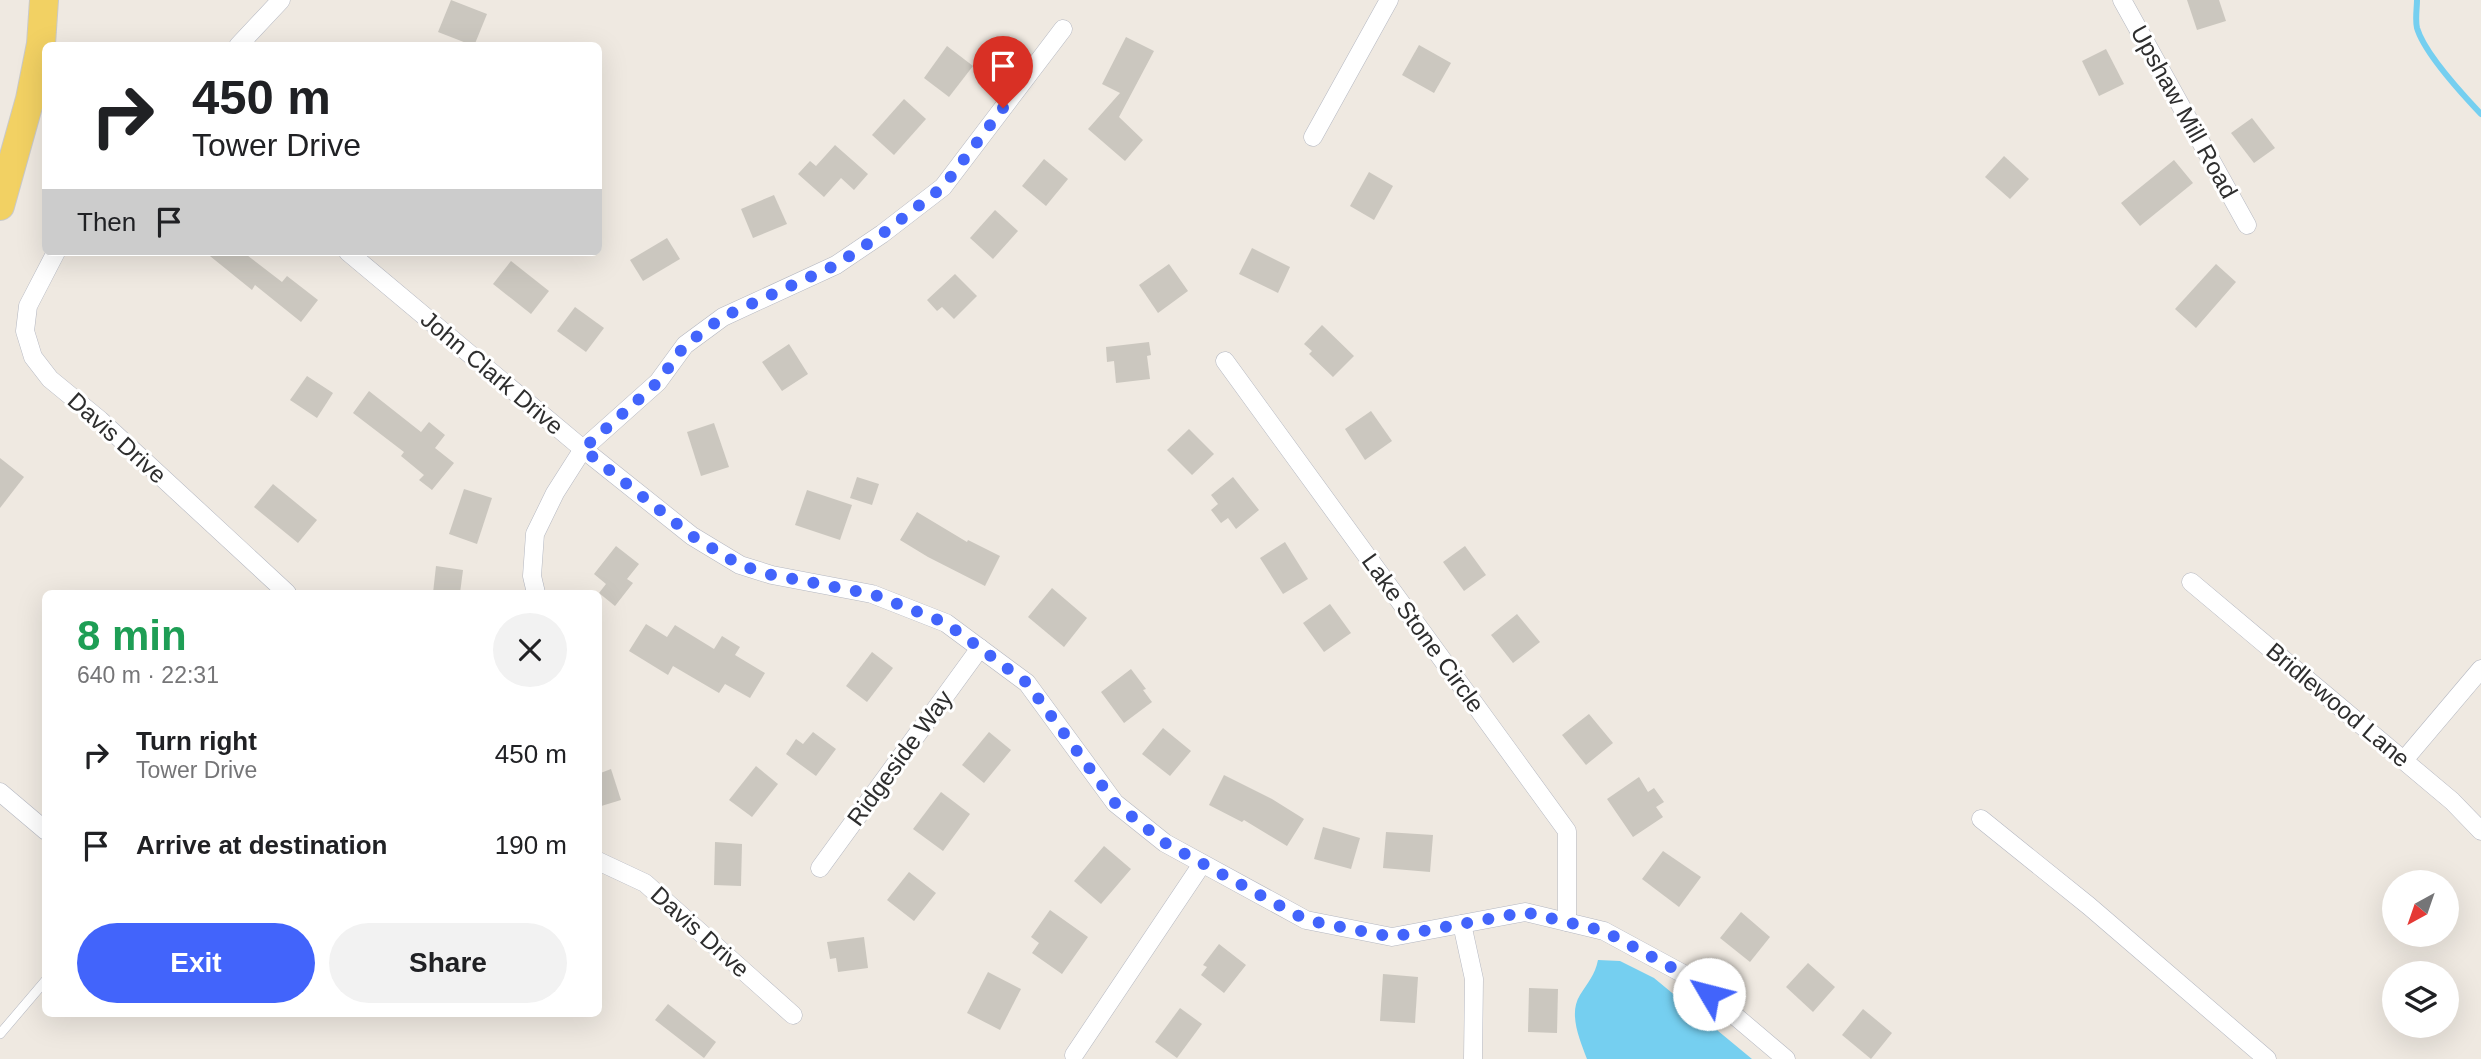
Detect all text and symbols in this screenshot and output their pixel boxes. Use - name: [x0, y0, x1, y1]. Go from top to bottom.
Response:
- street label: Upshaw Mill Road: [2126, 21, 2243, 203]
- pin: [973, 36, 1033, 108]
- icon: arrive: [984, 47, 1022, 85]
- icon: right: [77, 70, 168, 161]
- text: 450 m: [192, 70, 331, 124]
- text: Tower Drive: [192, 127, 361, 163]
- icon: arrive: [150, 203, 188, 241]
- text: Then: [77, 207, 136, 237]
- street label: John Clark Drive: [416, 305, 569, 440]
- street label: Davis Drive: [63, 387, 172, 489]
- street label: Lake Stone Circle: [1357, 548, 1490, 717]
- text: 8 min: [77, 612, 187, 659]
- button: close: [493, 613, 567, 687]
- street label: Bridlewood Lane: [2261, 637, 2415, 772]
- text: 640 m · 22:31: [77, 662, 219, 688]
- street label: Ridgeside Way: [841, 685, 958, 831]
- text: Turn right: [136, 726, 257, 756]
- icon: right: [77, 736, 115, 774]
- text: 450 m: [495, 739, 567, 769]
- text: Tower Drive: [136, 757, 257, 783]
- icon: arrive: [77, 827, 115, 865]
- text: Arrive at destination: [136, 830, 387, 860]
- text: 190 m: [495, 830, 567, 860]
- north arrow: [2382, 870, 2459, 947]
- map controls: [2382, 870, 2459, 1038]
- street label: Davis Drive: [646, 881, 755, 983]
- button: Exit: [77, 923, 315, 1003]
- button: Share: [329, 923, 567, 1003]
- position arrow: [1672, 957, 1746, 1031]
- button: layers: [2382, 961, 2459, 1038]

